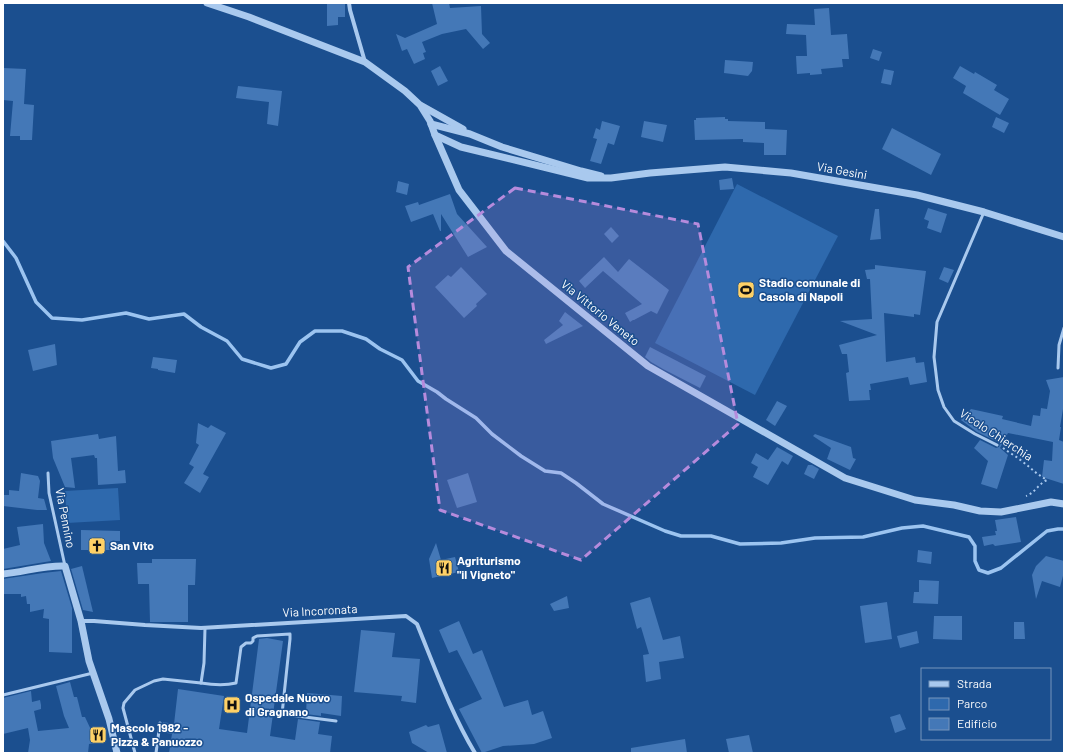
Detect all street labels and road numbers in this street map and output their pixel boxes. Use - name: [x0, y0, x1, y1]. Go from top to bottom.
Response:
- street label: Via Gesini: [816, 159, 868, 181]
- street label: Via Vittorio Veneto: [559, 276, 643, 348]
- street label: Vicolo Chierchia: [958, 405, 1036, 463]
- street label: Via Pennino: [53, 487, 79, 549]
- street label: Via Incoronata: [282, 601, 358, 619]

